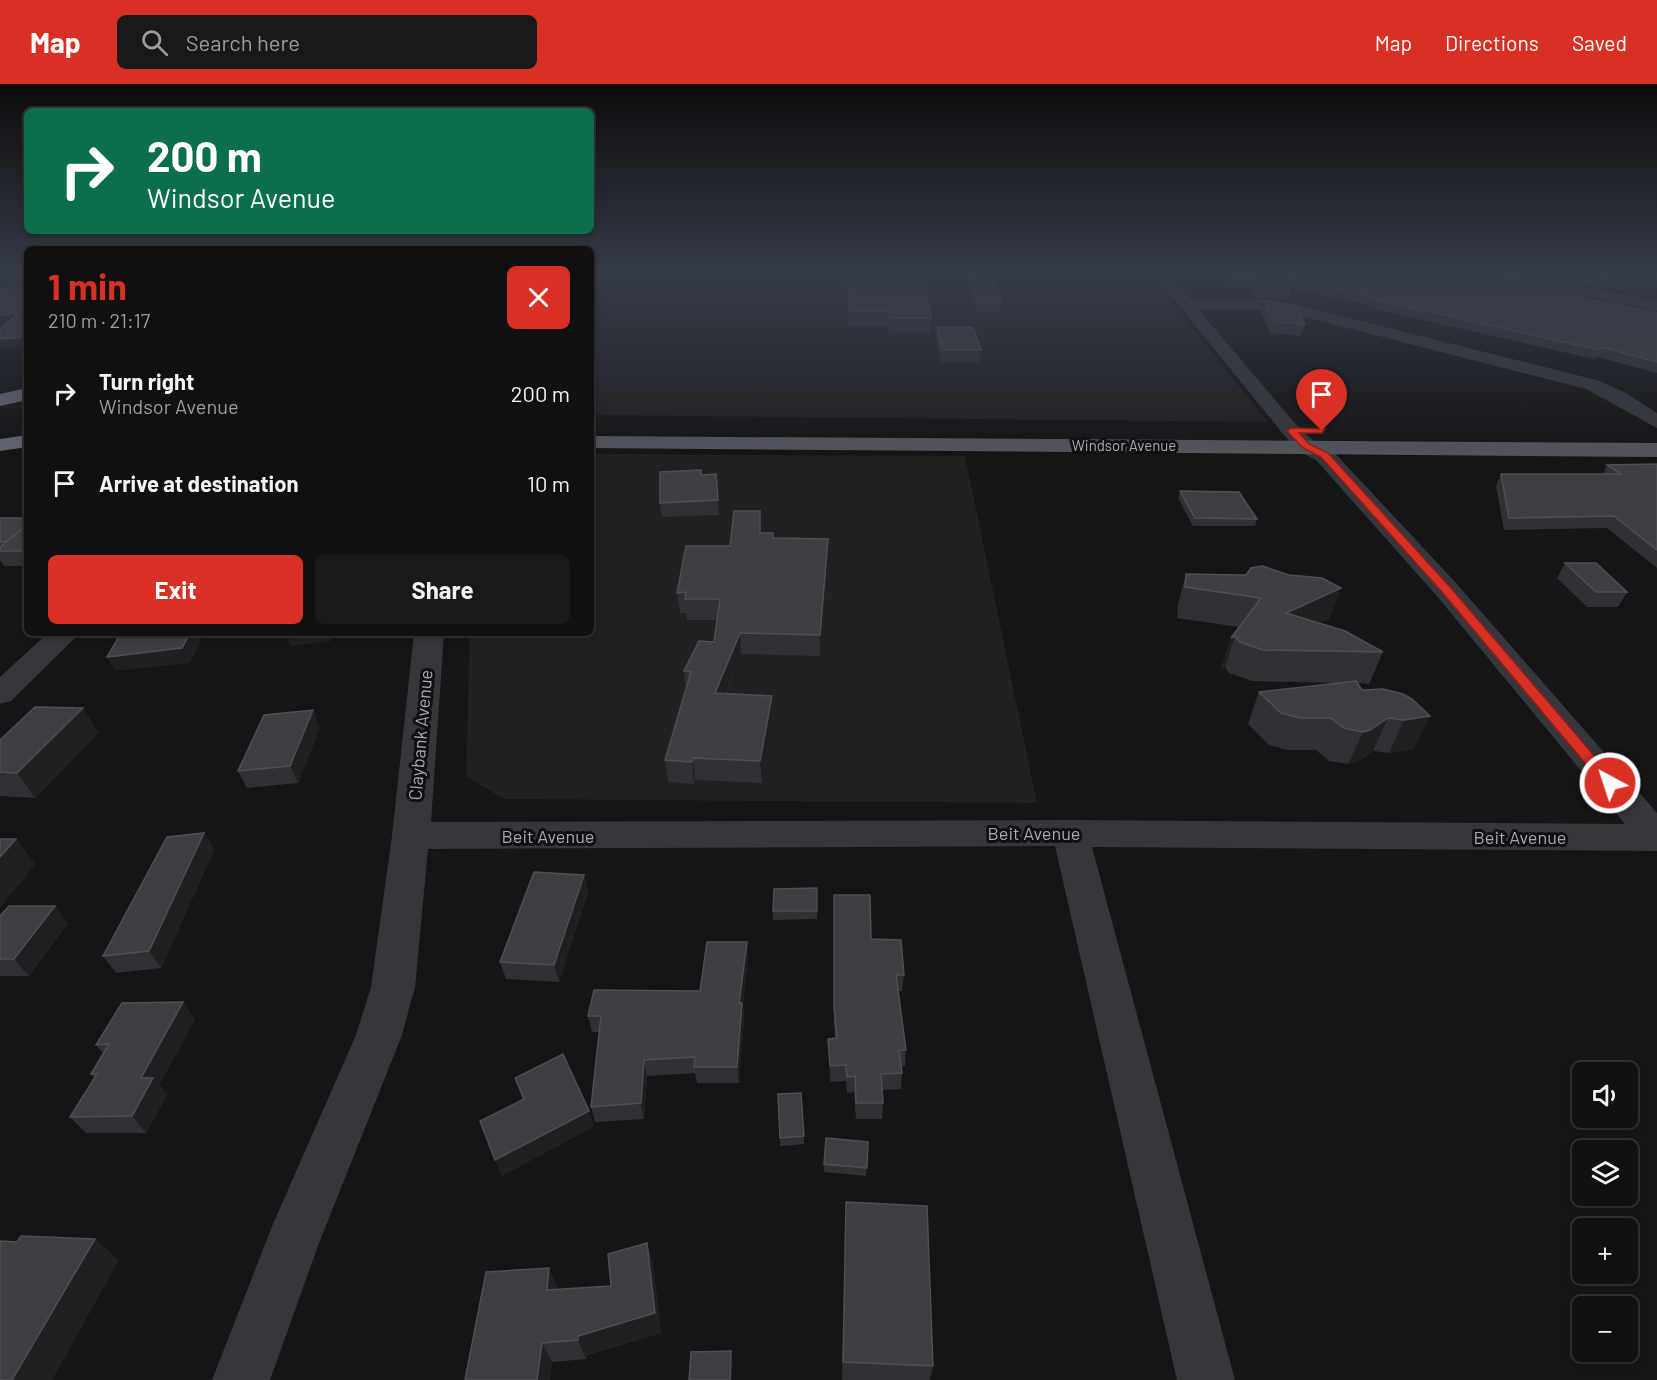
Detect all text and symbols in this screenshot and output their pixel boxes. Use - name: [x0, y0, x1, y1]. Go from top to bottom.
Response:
- search box: [117, 15, 537, 69]
- text: Map: [30, 25, 81, 59]
- icon: search: [138, 26, 171, 59]
- text: Search here: [186, 29, 300, 55]
- text: Map: [1375, 30, 1412, 55]
- text: Directions: [1445, 30, 1539, 55]
- text: Saved: [1572, 30, 1627, 55]
- text: 200 m: [147, 130, 262, 180]
- icon: right: [48, 132, 126, 210]
- text: Windsor Avenue: [147, 181, 335, 213]
- text: 1 min: [48, 264, 127, 307]
- button: close: [507, 266, 570, 329]
- text: 210 m · 21:17: [48, 308, 150, 332]
- text: Turn right: [99, 368, 194, 394]
- pin: [1296, 369, 1347, 431]
- icon: right: [48, 377, 81, 410]
- icon: arrive: [1305, 378, 1338, 411]
- text: 200 m: [511, 380, 570, 406]
- text: Windsor Avenue: [99, 394, 239, 418]
- street label: Windsor Avenue: [1072, 436, 1176, 454]
- icon: arrive: [48, 467, 81, 500]
- text: Arrive at destination: [99, 470, 298, 496]
- text: 10 m: [527, 470, 570, 496]
- button: Exit: [48, 555, 303, 624]
- button: Share: [315, 555, 570, 624]
- street label: Claybank Avenue: [403, 669, 437, 801]
- position arrow: [1578, 751, 1642, 815]
- street label: Beit Avenue: [988, 822, 1080, 844]
- street label: Beit Avenue: [502, 825, 594, 847]
- street label: Beit Avenue: [1474, 826, 1566, 848]
- map controls: [1572, 1062, 1638, 1362]
- button: sound: [1572, 1062, 1638, 1128]
- button: layers: [1572, 1140, 1638, 1206]
- button: +: [1572, 1218, 1638, 1284]
- button: −: [1572, 1296, 1638, 1362]

